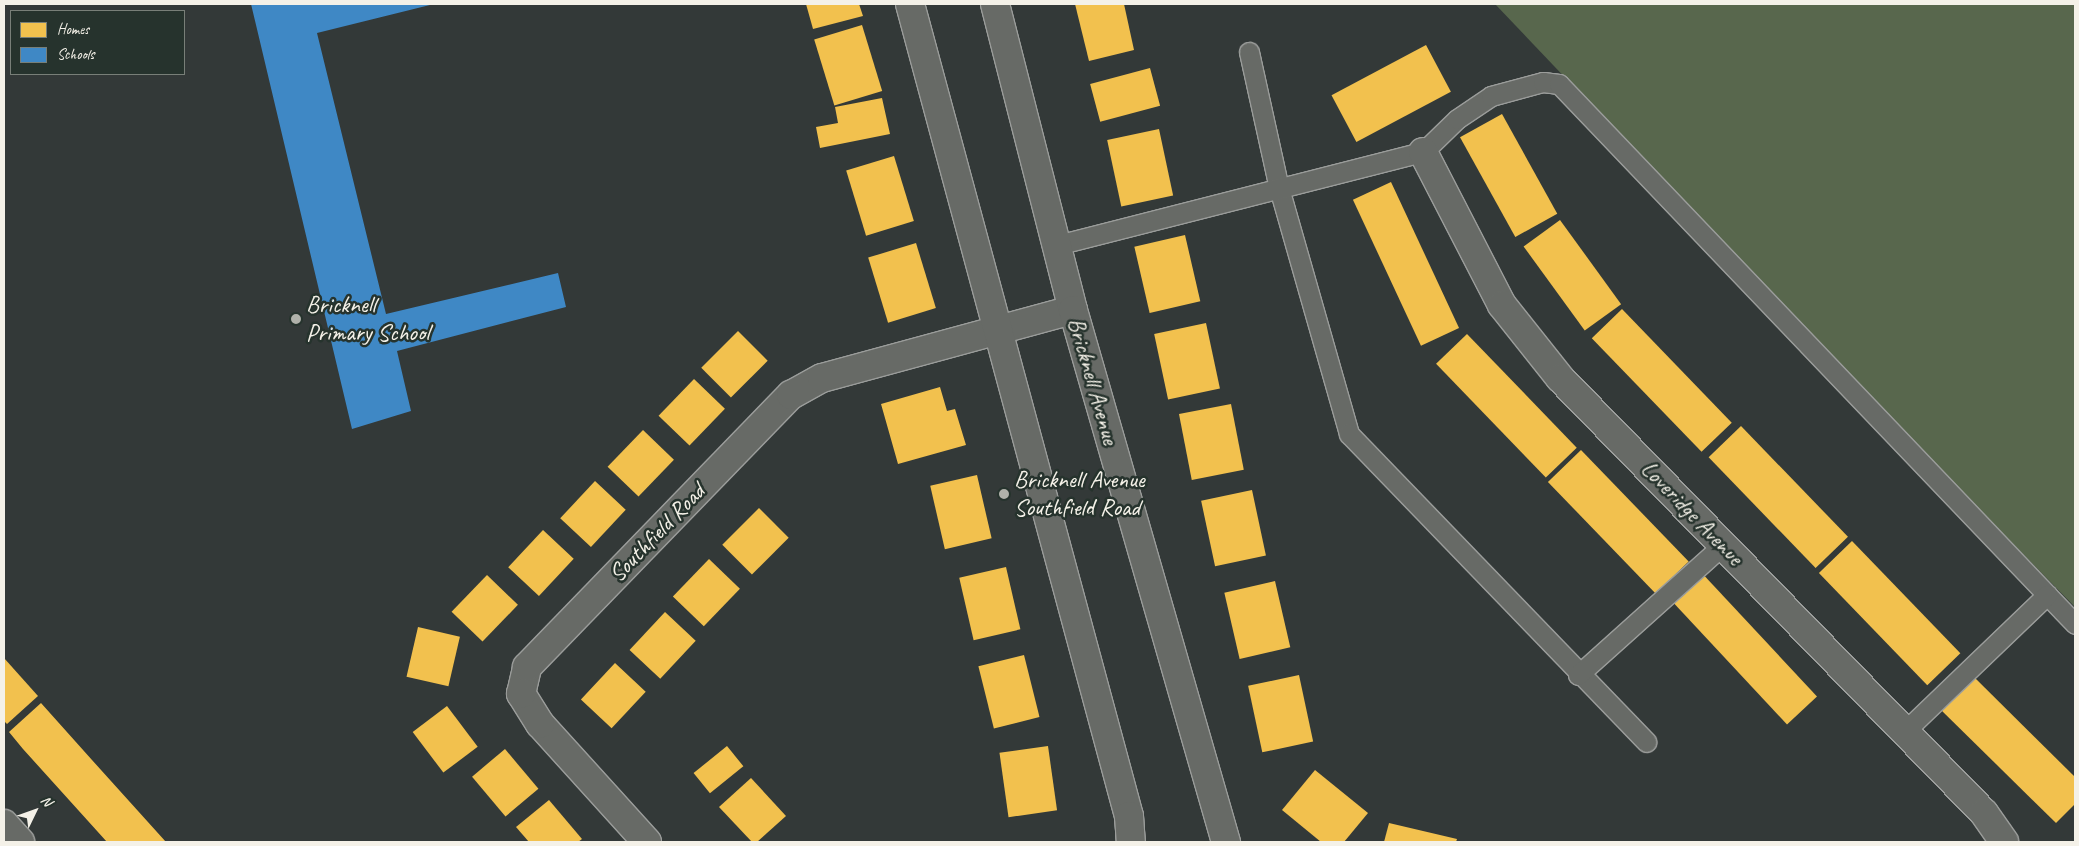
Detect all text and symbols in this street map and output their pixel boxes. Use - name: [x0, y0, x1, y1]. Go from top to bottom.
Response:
- legend: [10, 10, 185, 75]
- text: Homes: [57, 20, 89, 39]
- text: Schools: [57, 45, 94, 64]
- place label: Bricknell Primary School: [306, 291, 429, 347]
- marker: Bricknell Primary School: [290, 313, 302, 325]
- street label: Bricknell Avenue: [1061, 314, 1125, 448]
- street label: Loveridge Avenue: [1635, 455, 1749, 571]
- place label: Bricknell Avenue Southfield Road: [1014, 466, 1145, 522]
- street label: Southfield Road: [603, 478, 711, 588]
- marker: Bricknell Avenue Southfield Road: [998, 488, 1010, 500]
- north arrow: [10, 786, 60, 836]
- text: N: [37, 792, 56, 810]

